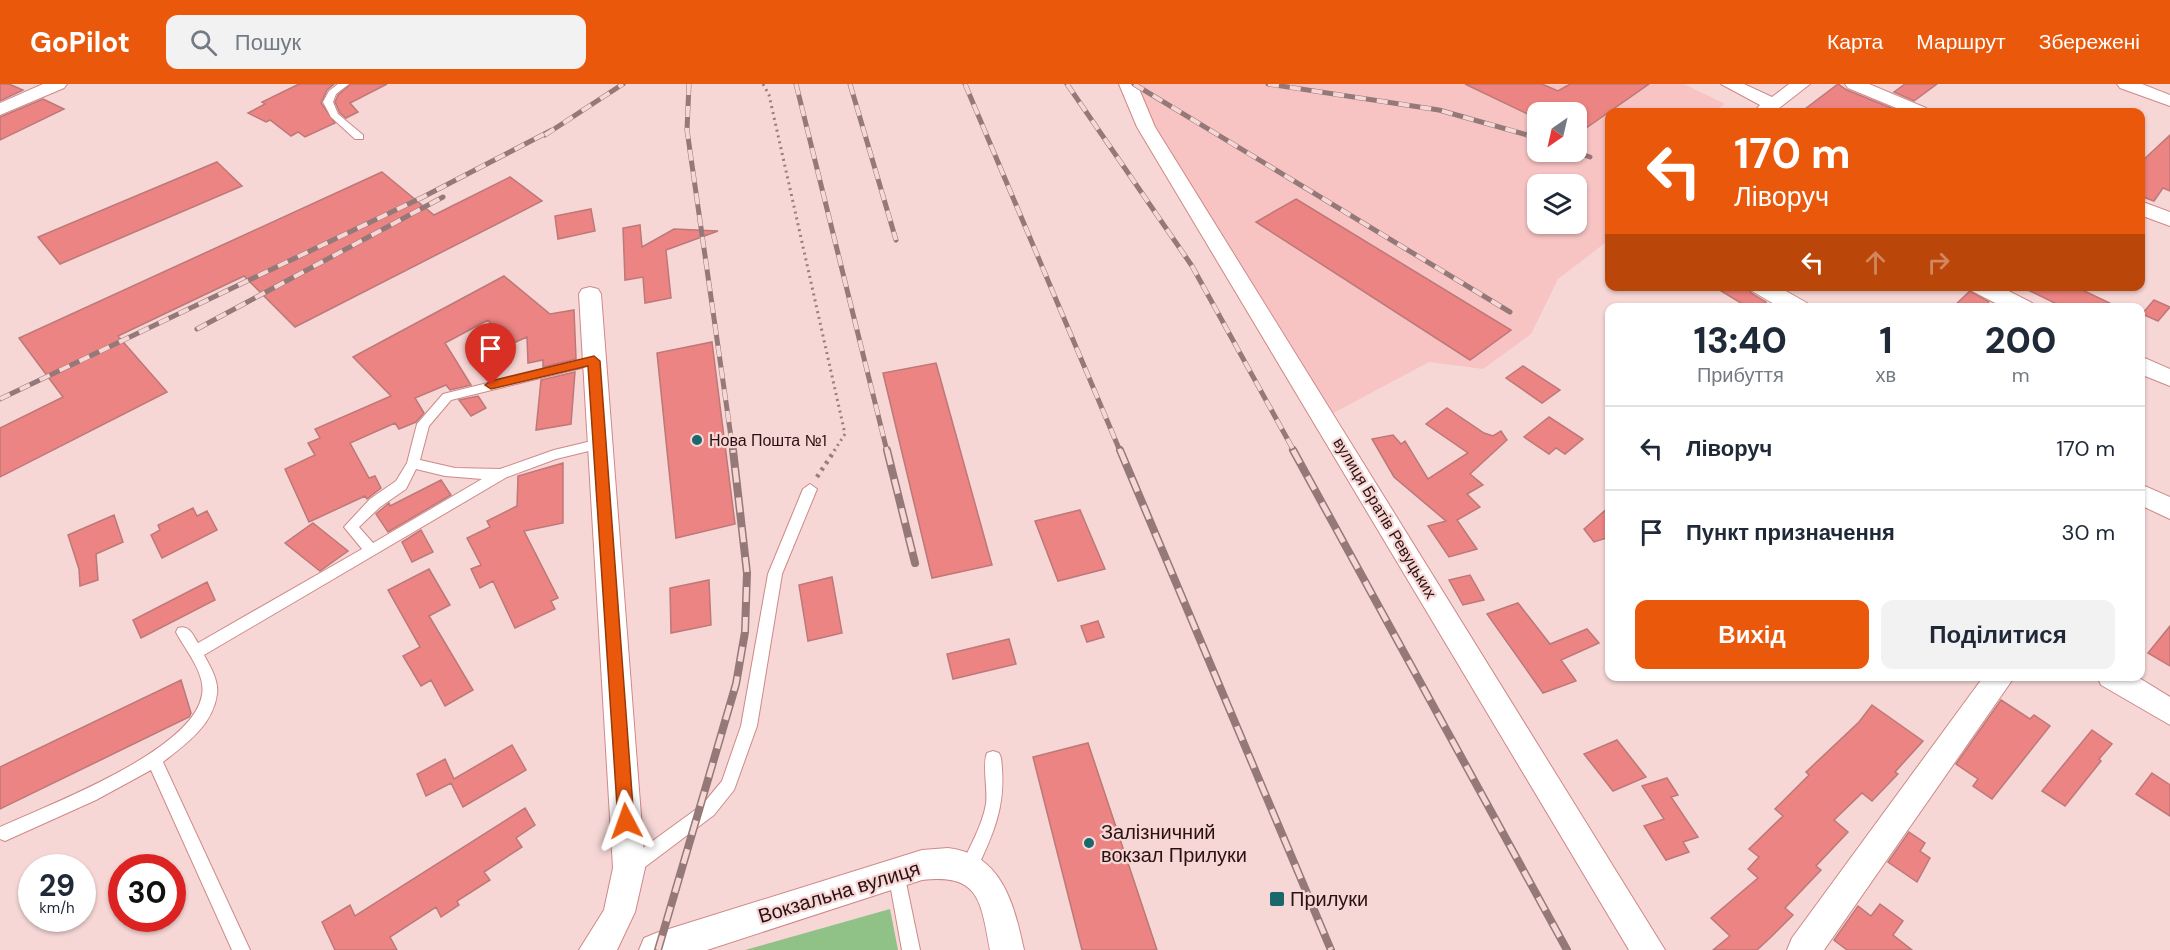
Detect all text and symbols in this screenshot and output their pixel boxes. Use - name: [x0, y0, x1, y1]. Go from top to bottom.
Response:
- search box: [166, 15, 586, 69]
- text: GoPilot: [30, 24, 130, 61]
- icon: search: [187, 26, 220, 59]
- text: Пошук: [235, 28, 301, 57]
- text: Карта: [1827, 28, 1883, 56]
- text: Маршрут: [1916, 28, 2006, 56]
- text: Збережені: [2039, 28, 2140, 56]
- north arrow: [1527, 102, 1587, 162]
- map controls: [1527, 102, 1587, 234]
- text: 170 m: [1734, 126, 1851, 181]
- icon: left: [1635, 132, 1713, 210]
- button: layers: [1527, 174, 1587, 234]
- text: Ліворуч: [1734, 179, 1829, 214]
- icon: left: [1796, 246, 1829, 279]
- icon: ahead: [1859, 246, 1892, 279]
- icon: right: [1922, 246, 1955, 279]
- text: 13:40: [1694, 317, 1787, 364]
- text: 1: [1879, 317, 1893, 364]
- text: 200: [1985, 317, 2056, 364]
- pin: [465, 323, 516, 385]
- icon: arrive: [474, 332, 507, 365]
- text: Прибуття: [1697, 362, 1784, 388]
- text: хв: [1876, 362, 1896, 388]
- text: m: [2012, 362, 2030, 388]
- place label: Нова Пошта №1: [709, 430, 827, 451]
- icon: left: [1635, 432, 1668, 465]
- marker: Нова Пошта №1: [690, 433, 704, 447]
- street label: вулиця Братів Ревуцьких: [1329, 434, 1441, 602]
- text: Ліворуч: [1686, 434, 1772, 463]
- text: 170 m: [2056, 434, 2115, 463]
- icon: arrive: [1635, 516, 1668, 549]
- text: Пункт призначення: [1686, 518, 1895, 547]
- text: 30 m: [2061, 518, 2115, 547]
- button: Вихід: [1635, 600, 1869, 669]
- button: Поділитися: [1881, 600, 2115, 669]
- position arrow: [594, 789, 658, 853]
- place label: Залізничний вокзал Прилуки: [1101, 819, 1247, 868]
- marker: Залізничний вокзал Прилуки: [1082, 836, 1096, 850]
- speed limit sign: 30: [108, 854, 186, 932]
- street label: Вокзальна вулиця: [755, 855, 923, 929]
- text: 29: [39, 866, 75, 905]
- place label: Прилуки: [1290, 886, 1368, 912]
- marker: Прилуки: [1268, 890, 1286, 908]
- text: km/h: [39, 898, 75, 918]

